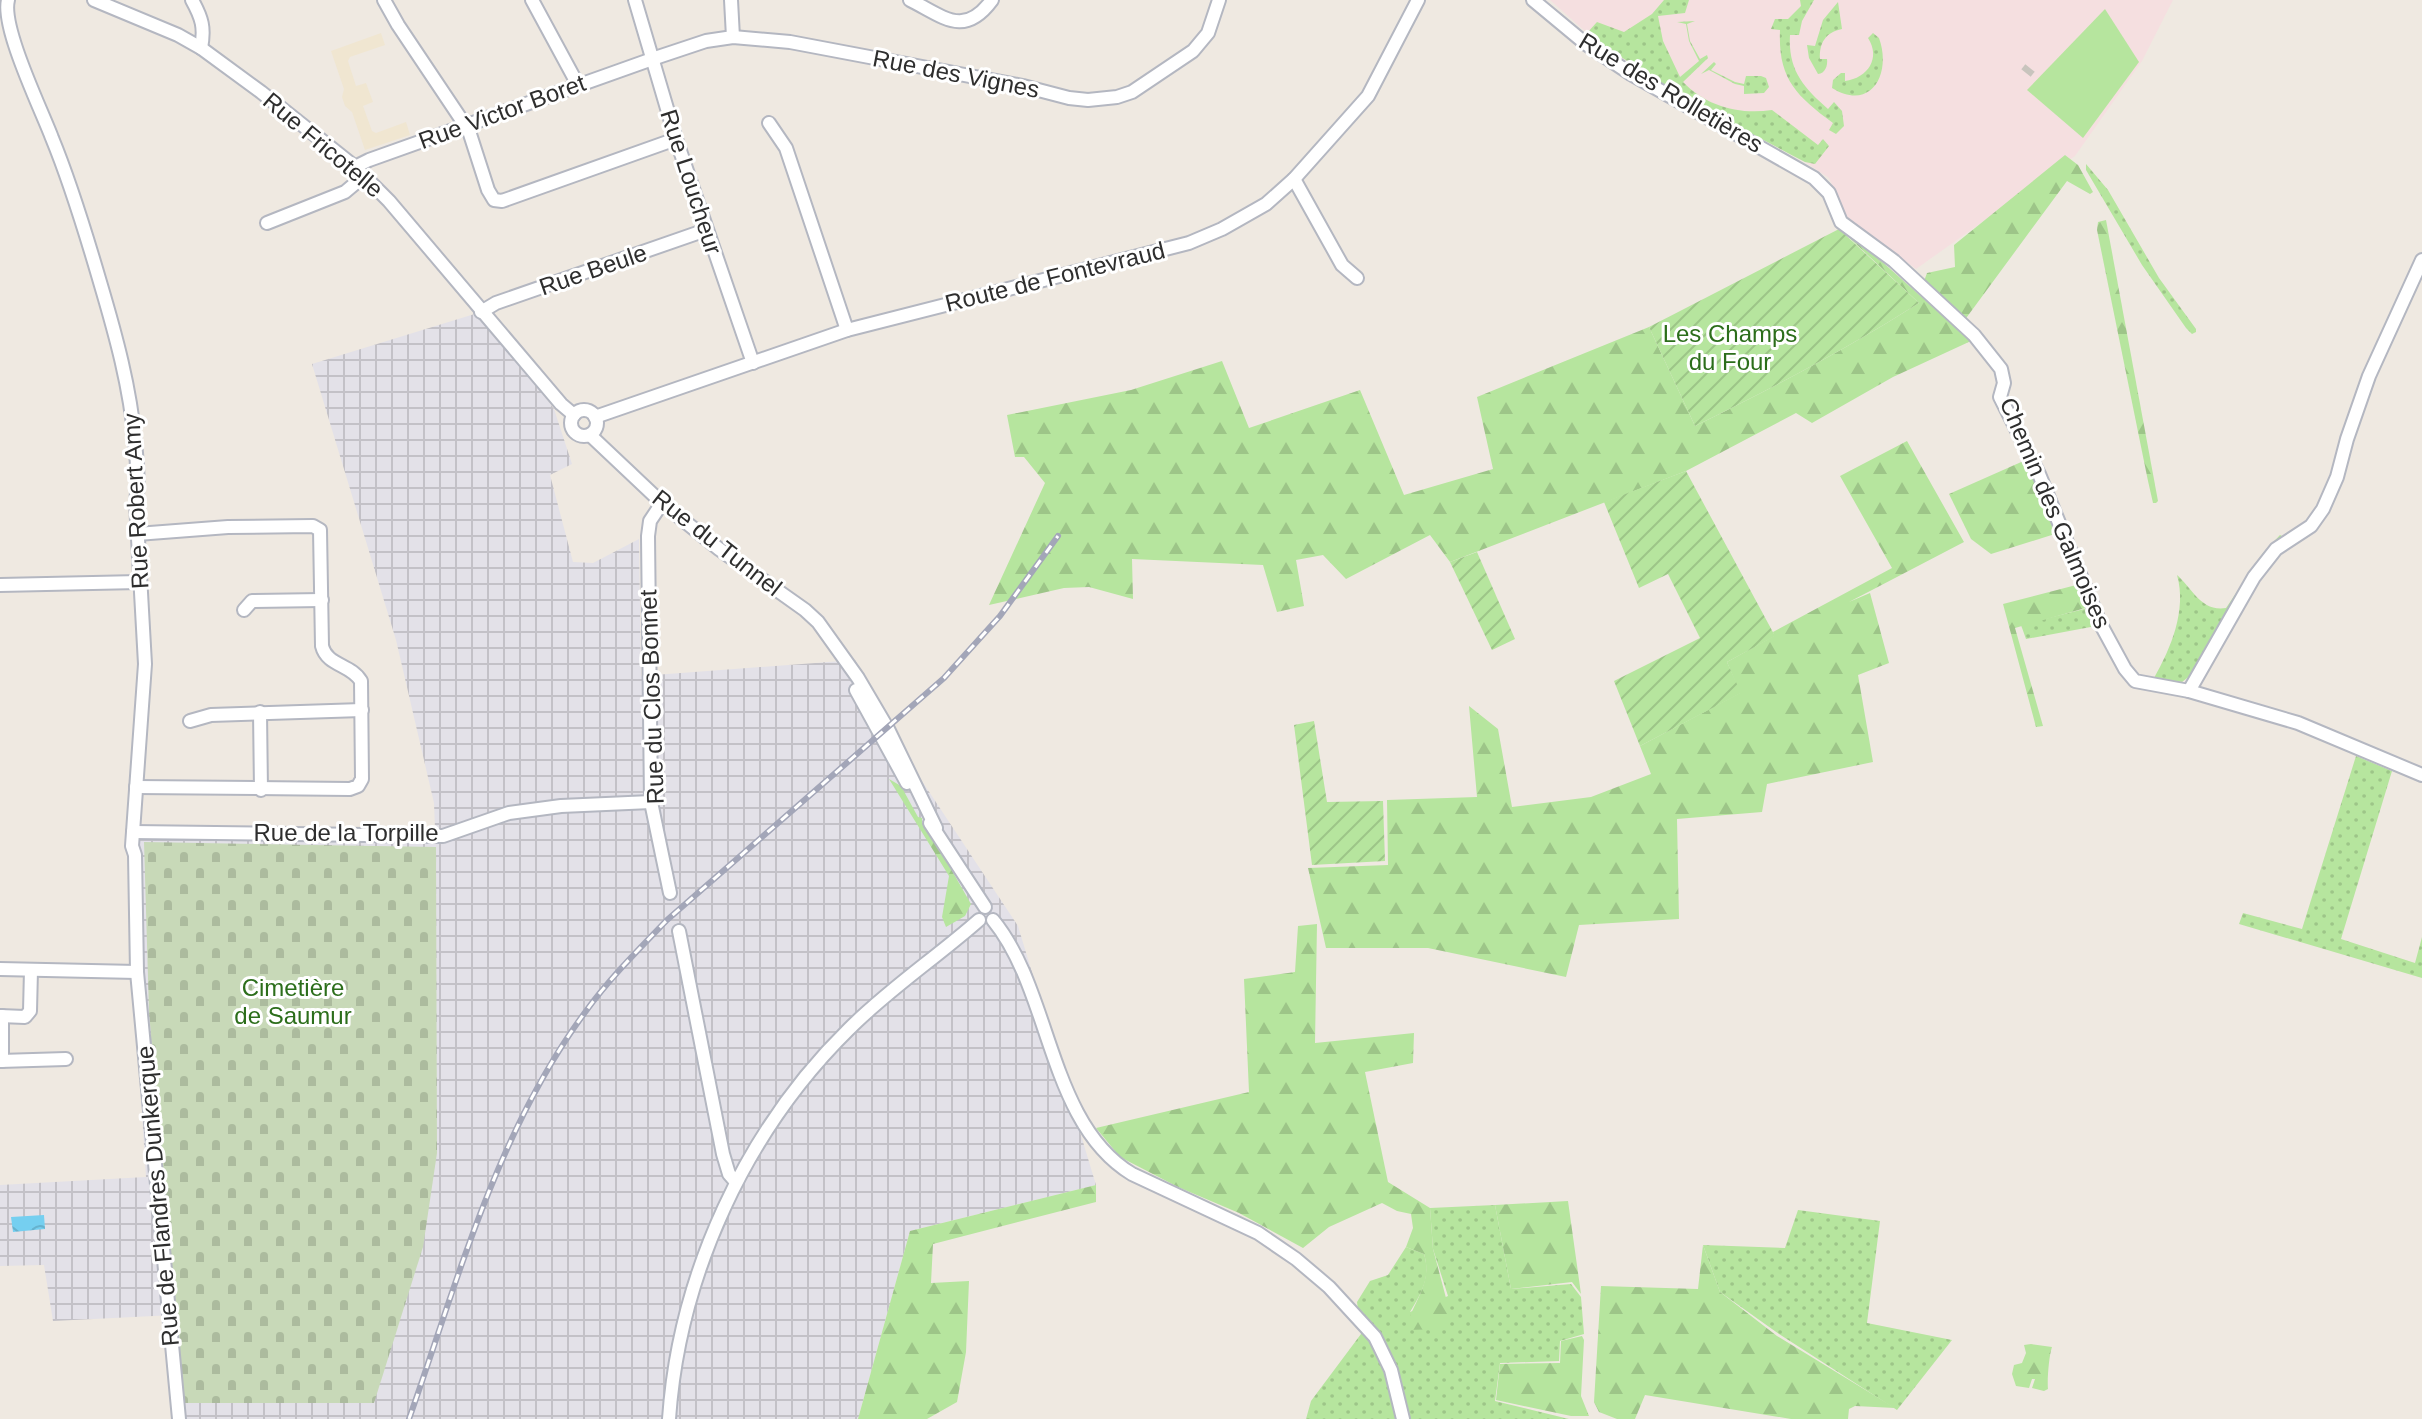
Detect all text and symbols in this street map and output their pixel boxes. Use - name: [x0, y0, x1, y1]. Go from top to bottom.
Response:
- street label: Rue des Rolletières: [1575, 27, 1768, 158]
- street label: Rue des Vignes: [871, 44, 1042, 103]
- street label: Rue Victor Boret: [415, 69, 589, 154]
- street label: Rue Fricotelle: [258, 87, 389, 203]
- street label: Rue Loucheur: [655, 106, 728, 258]
- street label: Route de Fontevraud: [942, 236, 1168, 317]
- street label: Rue Beule: [535, 239, 650, 301]
- park label: Les Champs du Four: [1663, 320, 1797, 375]
- street label: Chemin des Galmoises: [1995, 393, 2116, 632]
- street label: Rue Robert Amy: [117, 412, 154, 590]
- street label: Rue du Tunnel: [647, 484, 787, 601]
- street label: Rue du Clos Bonnet: [634, 589, 669, 805]
- street label: Rue de la Torpille: [253, 819, 439, 846]
- park label: Cimetière de Saumur: [234, 974, 352, 1029]
- street label: Rue de Flandres Dunkerque: [131, 1045, 184, 1347]

